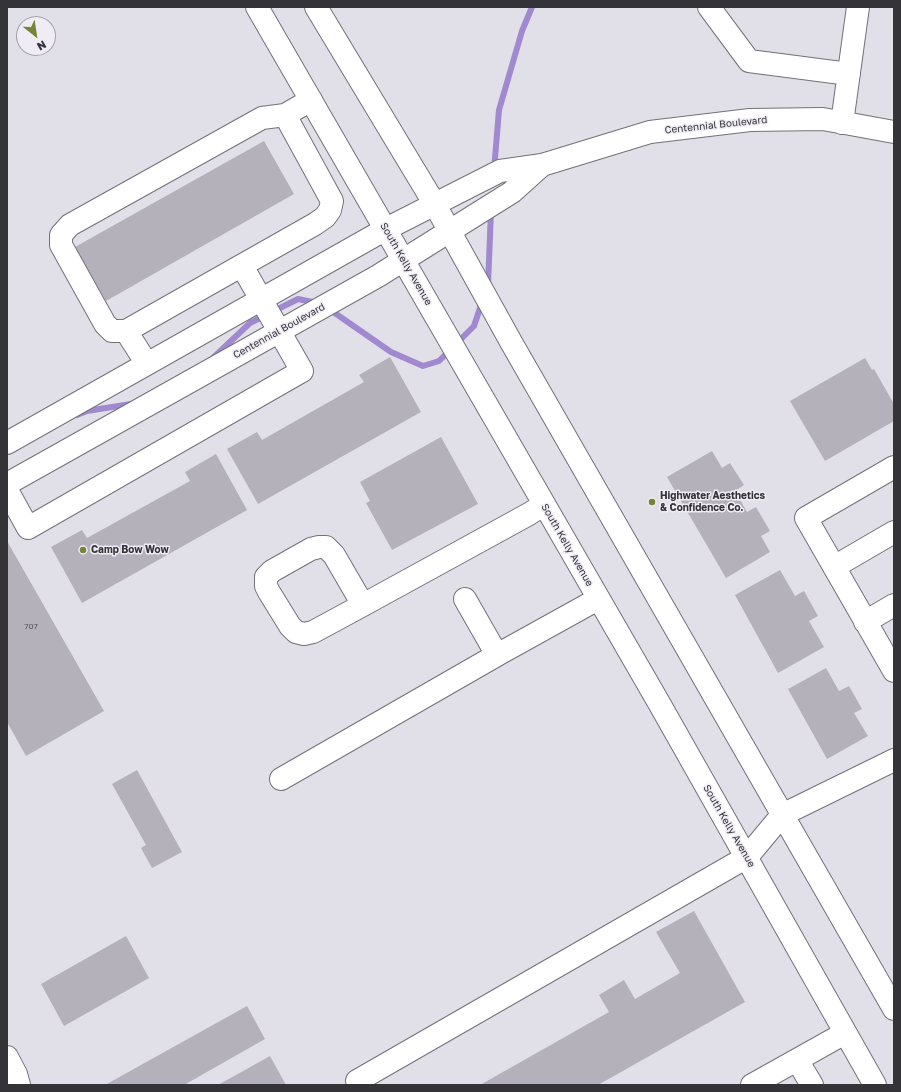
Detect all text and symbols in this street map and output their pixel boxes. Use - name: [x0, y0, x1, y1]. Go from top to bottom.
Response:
- north arrow: [16, 16, 56, 56]
- text: N: [35, 38, 49, 54]
- street label: Centennial Boulevard: [664, 114, 768, 136]
- street label: South Kelly Avenue: [378, 221, 434, 307]
- street label: Centennial Boulevard: [231, 301, 327, 361]
- place label: Highwater Aesthetics & Confidence Co.: [660, 490, 765, 514]
- marker: Highwater Aesthetics & Confidence Co.: [647, 497, 657, 507]
- street label: South Kelly Avenue: [539, 502, 595, 588]
- place label: Camp Bow Wow: [91, 544, 169, 556]
- marker: Camp Bow Wow: [78, 545, 88, 555]
- house number: 707: [24, 621, 38, 631]
- street label: South Kelly Avenue: [701, 783, 757, 869]

